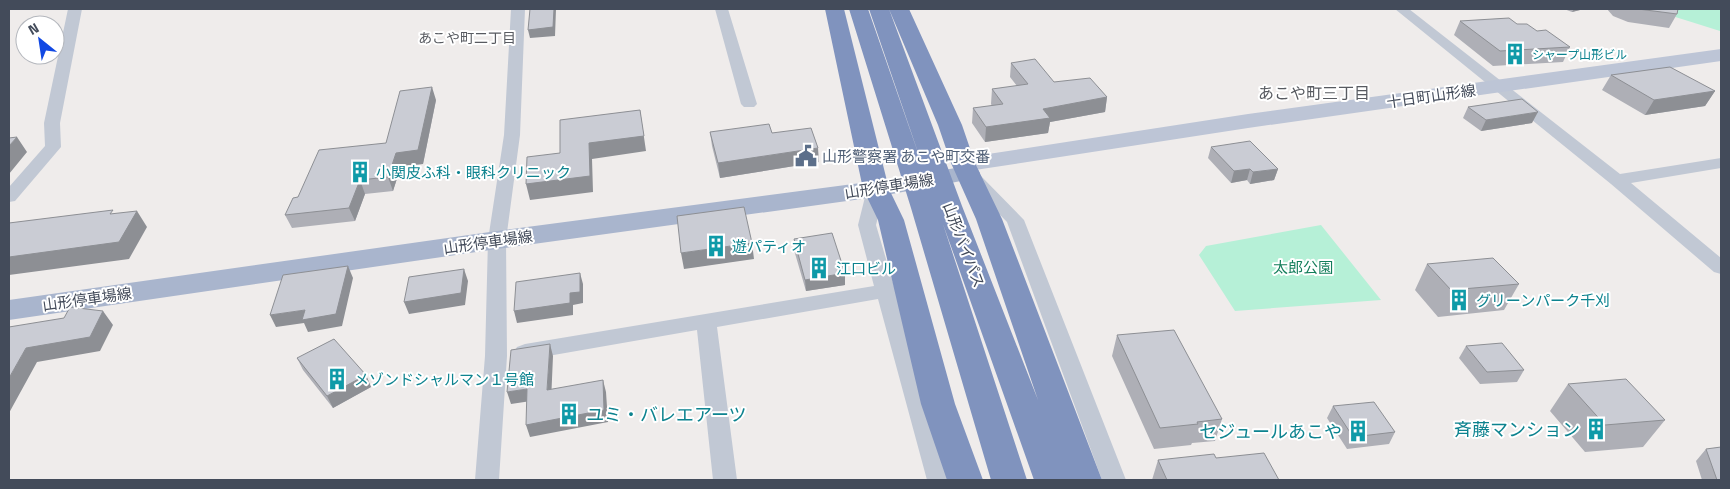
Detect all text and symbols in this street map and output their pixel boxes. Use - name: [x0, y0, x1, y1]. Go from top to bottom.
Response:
- north arrow: [15, 15, 65, 65]
- text: N: [24, 17, 43, 40]
- district label: あこや町二丁目: [418, 27, 516, 48]
- building icon: シャープ山形ビル: [1502, 41, 1528, 67]
- place label: シャープ山形ビル: [1532, 45, 1627, 64]
- street label: 十日町山形線: [1385, 78, 1477, 114]
- district label: あこや町三丁目: [1258, 81, 1370, 105]
- public building icon: 山形警察署 あこや町交番: [793, 143, 819, 169]
- place label: 山形警察署 あこや町交番: [822, 145, 990, 168]
- building icon: 小関皮ふ科・眼科クリニック: [347, 159, 373, 185]
- place label: 小関皮ふ科・眼科クリニック: [376, 161, 571, 184]
- street label: 山形停車場線: [843, 168, 935, 204]
- street label: 山形バイパス: [937, 199, 991, 291]
- street label: 山形停車場線: [442, 224, 534, 260]
- building icon: 遊パティオ: [703, 233, 729, 259]
- place label: 遊パティオ: [732, 235, 806, 258]
- building icon: 江口ビル: [806, 255, 832, 281]
- park label: 太郎公園: [1273, 256, 1333, 279]
- place label: 江口ビル: [836, 257, 896, 280]
- street label: 山形停車場線: [41, 281, 133, 317]
- building icon: グリーンパーク千刈: [1446, 287, 1472, 313]
- place label: グリーンパーク千刈: [1476, 289, 1610, 312]
- building icon: メゾンドシャルマン１号館: [324, 366, 350, 392]
- place label: メゾンドシャルマン１号館: [354, 368, 534, 391]
- building icon: ユミ・バレエアーツ: [556, 401, 582, 427]
- place label: ユミ・バレエアーツ: [586, 401, 747, 428]
- place label: 斉藤マンション: [1454, 416, 1580, 443]
- building icon: 斉藤マンション: [1583, 416, 1609, 442]
- place label: セジュールあこや: [1199, 418, 1342, 445]
- building icon: セジュールあこや: [1345, 418, 1371, 444]

